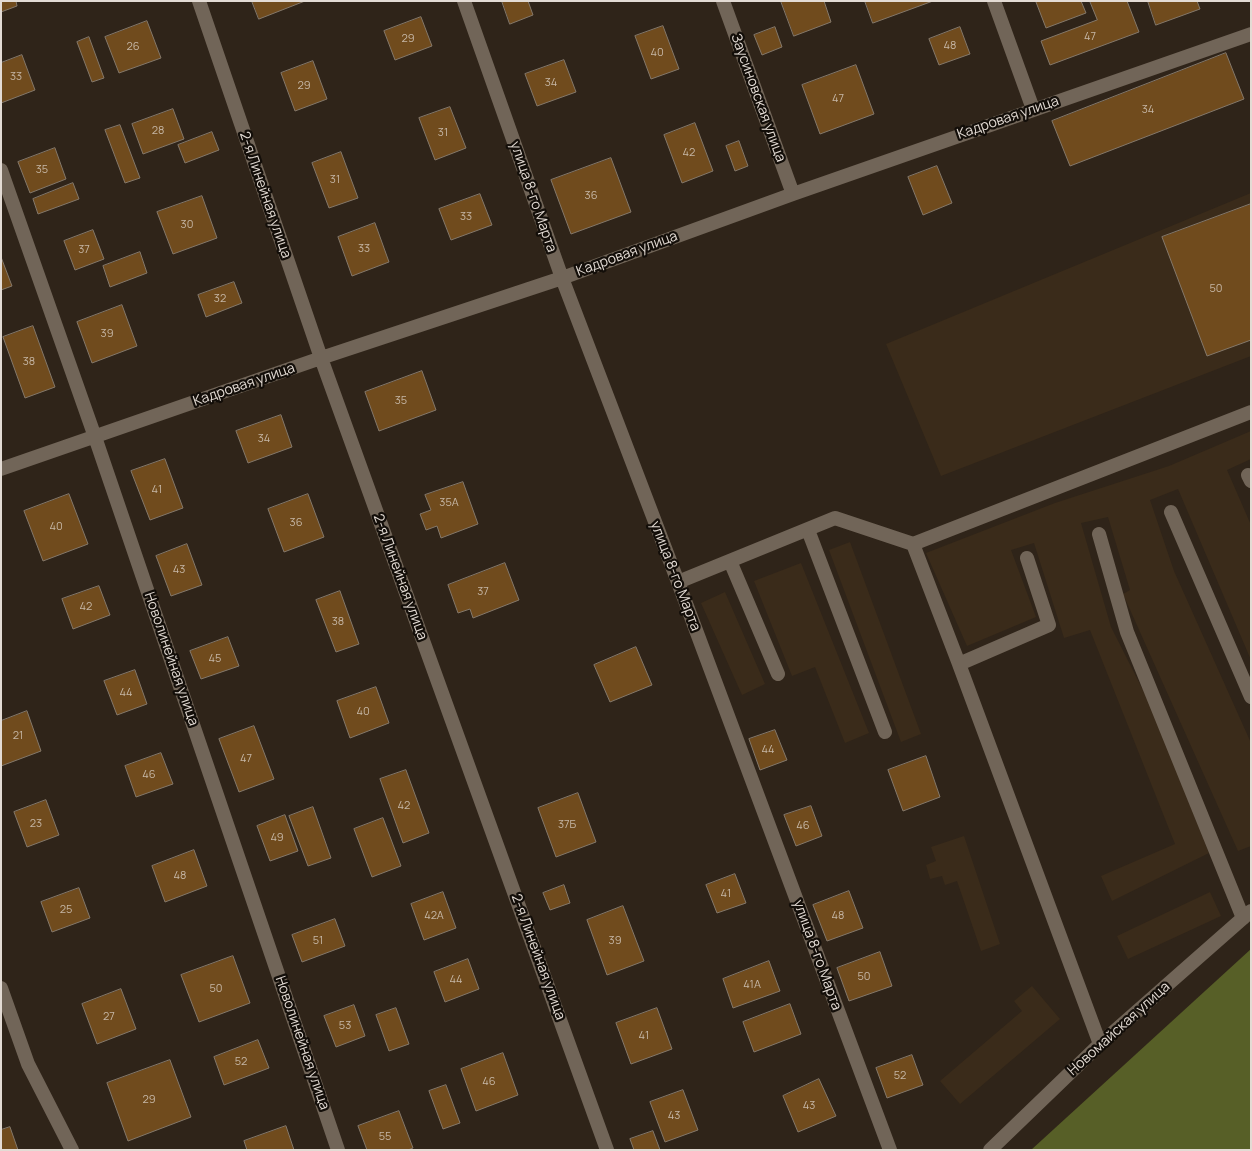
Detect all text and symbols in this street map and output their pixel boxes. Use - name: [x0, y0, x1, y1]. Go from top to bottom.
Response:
- house number: 47: [1084, 30, 1096, 44]
- house number: 29: [401, 32, 415, 46]
- street label: Заусиновская улица: [727, 32, 789, 164]
- house number: 48: [944, 39, 956, 53]
- house number: 26: [126, 40, 140, 54]
- house number: 40: [650, 46, 664, 60]
- house number: 33: [10, 70, 22, 84]
- house number: 34: [545, 76, 557, 90]
- house number: 29: [297, 79, 311, 93]
- house number: 47: [832, 92, 844, 106]
- street label: Кадровая улица: [955, 93, 1061, 143]
- house number: 34: [1142, 103, 1154, 117]
- house number: 28: [152, 124, 164, 138]
- house number: 31: [438, 126, 448, 140]
- street label: 2-я Линейная улица: [235, 130, 295, 260]
- street label: улица 8-го Марта: [506, 139, 560, 255]
- house number: 42: [683, 146, 695, 160]
- house number: 35: [36, 163, 48, 177]
- house number: 31: [330, 173, 340, 187]
- house number: 36: [585, 189, 597, 203]
- house number: 33: [460, 210, 472, 224]
- house number: 30: [181, 218, 193, 232]
- street label: Кадровая улица: [574, 228, 680, 280]
- house number: 33: [358, 242, 370, 256]
- house number: 37: [78, 243, 90, 257]
- house number: 50: [1209, 282, 1223, 296]
- house number: 32: [214, 292, 226, 306]
- house number: 39: [101, 327, 113, 341]
- house number: 38: [23, 355, 35, 369]
- street label: Кадровая улица: [191, 360, 297, 410]
- house number: 35: [395, 394, 407, 408]
- house number: 34: [258, 432, 270, 446]
- house number: 41: [152, 483, 162, 497]
- house number: 35А: [439, 496, 459, 510]
- street label: 2-я Линейная улица: [369, 512, 431, 642]
- house number: 36: [290, 516, 302, 530]
- street label: улица 8-го Марта: [646, 519, 704, 633]
- house number: 40: [49, 520, 63, 534]
- house number: 43: [173, 563, 185, 577]
- house number: 37: [477, 585, 489, 599]
- street label: Новолинейная улица: [140, 590, 202, 728]
- house number: 42: [80, 600, 92, 614]
- house number: 38: [332, 615, 344, 629]
- house number: 45: [209, 652, 221, 666]
- house number: 44: [119, 686, 133, 700]
- house number: 40: [356, 705, 370, 719]
- house number: 21: [13, 729, 23, 743]
- house number: 44: [761, 743, 775, 757]
- house number: 47: [240, 752, 252, 766]
- house number: 46: [142, 768, 156, 782]
- house number: 42: [398, 799, 410, 813]
- house number: 23: [30, 817, 42, 831]
- house number: 37Б: [558, 818, 576, 832]
- house number: 46: [796, 819, 810, 833]
- house number: 49: [270, 831, 284, 845]
- house number: 48: [174, 869, 186, 883]
- house number: 41: [721, 887, 731, 901]
- street label: 2-я Линейная улица: [507, 892, 569, 1022]
- street label: улица 8-го Марта: [789, 898, 845, 1012]
- house number: 25: [60, 903, 72, 917]
- house number: 42А: [424, 909, 444, 923]
- house number: 48: [832, 909, 844, 923]
- house number: 51: [313, 934, 323, 948]
- house number: 39: [609, 934, 621, 948]
- house number: 50: [857, 970, 871, 984]
- house number: 44: [449, 973, 463, 987]
- street label: Новолинейная улица: [271, 974, 333, 1112]
- house number: 41А: [743, 978, 761, 992]
- street label: Новомайская улица: [1064, 979, 1174, 1079]
- house number: 50: [209, 982, 223, 996]
- house number: 27: [103, 1010, 115, 1024]
- house number: 53: [339, 1019, 351, 1033]
- house number: 41: [639, 1029, 649, 1043]
- house number: 52: [235, 1055, 247, 1069]
- house number: 52: [894, 1069, 906, 1083]
- house number: 46: [482, 1075, 496, 1089]
- house number: 29: [142, 1093, 156, 1107]
- house number: 43: [803, 1099, 815, 1113]
- house number: 43: [668, 1109, 680, 1123]
- house number: 55: [379, 1130, 391, 1144]

